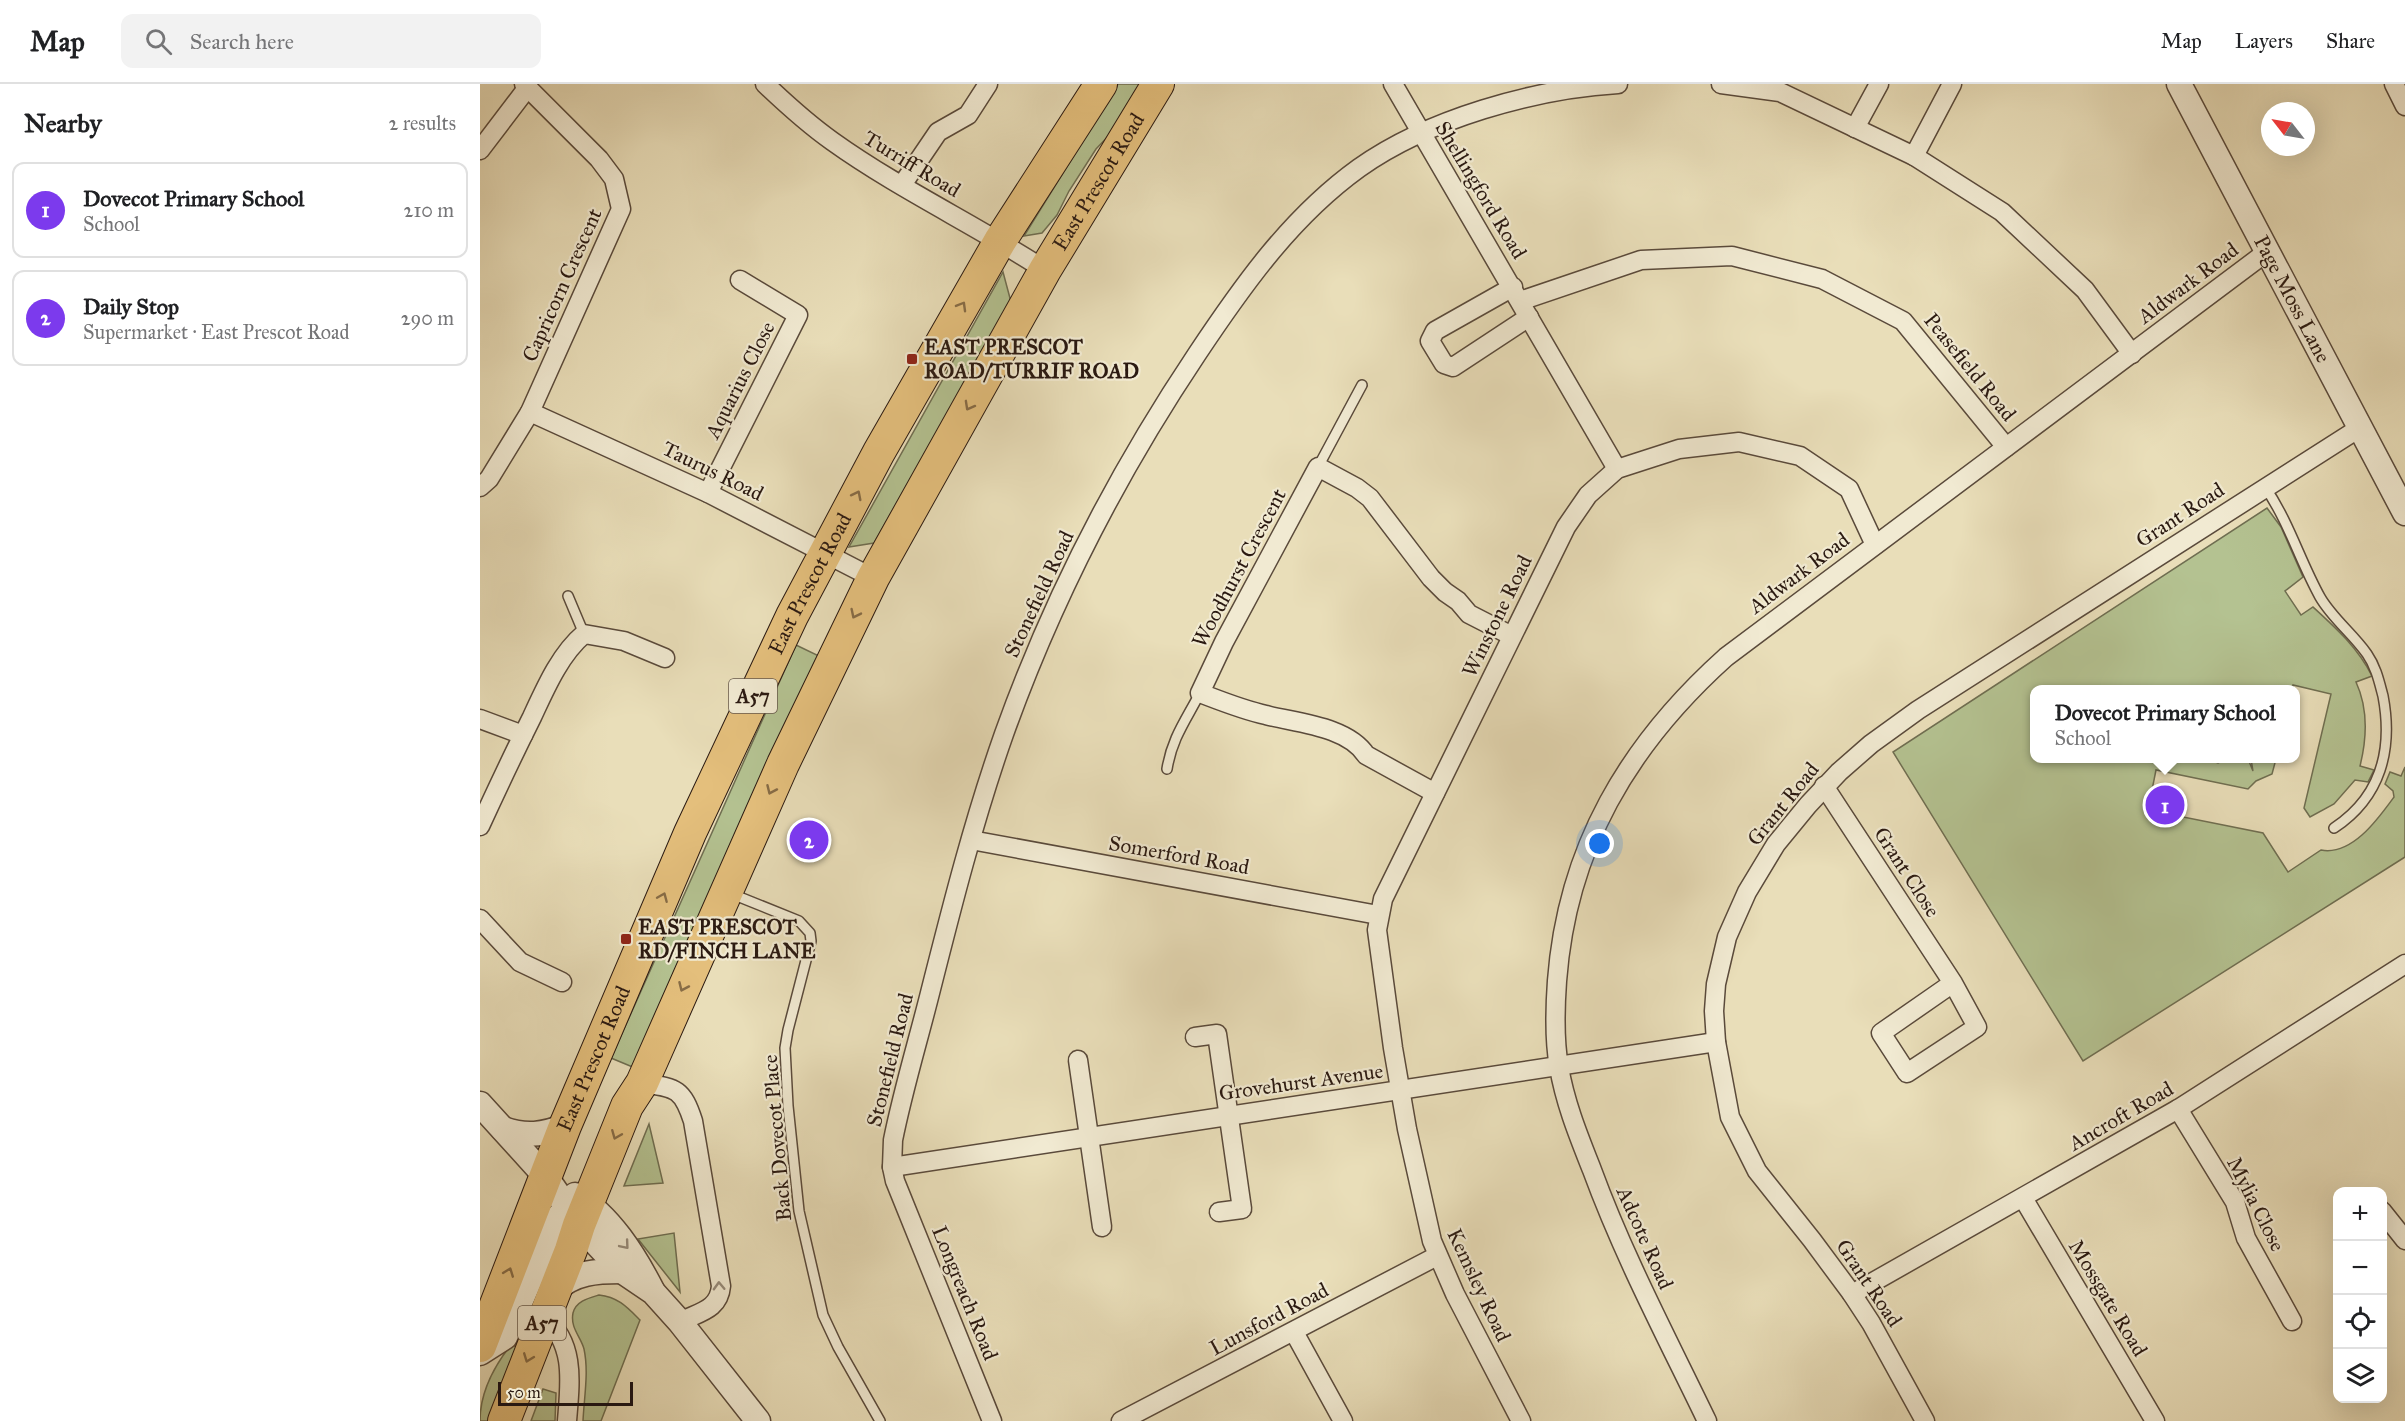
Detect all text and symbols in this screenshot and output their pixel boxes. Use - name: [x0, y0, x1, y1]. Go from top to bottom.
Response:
- search box: [121, 14, 541, 68]
- text: Map: [30, 24, 85, 59]
- icon: search: [142, 25, 175, 58]
- text: Search here: [190, 28, 294, 55]
- text: Map: [2161, 28, 2202, 54]
- text: Layers: [2235, 28, 2293, 54]
- text: Share: [2326, 28, 2375, 54]
- north arrow: [2261, 102, 2315, 156]
- text: Nearby: [24, 107, 102, 139]
- street label: East Prescot Road: [1047, 108, 1150, 255]
- text: 2 results: [388, 111, 456, 135]
- street label: Shellingford Road: [1430, 116, 1533, 264]
- street label: Turriff Road: [859, 125, 966, 203]
- text: Dovecot Primary School: [83, 185, 304, 212]
- text: 1: [42, 198, 49, 222]
- text: 210 m: [404, 198, 454, 222]
- street label: Capricorn Crescent: [517, 204, 608, 366]
- text: School: [83, 212, 140, 236]
- street label: Page Moss Lane: [2248, 231, 2337, 367]
- street label: Aldwark Road: [2132, 236, 2244, 330]
- text: Daily Stop: [83, 293, 179, 320]
- one-way arrow: [955, 302, 966, 312]
- text: 2: [41, 306, 50, 330]
- text: 290 m: [401, 306, 454, 330]
- street label: Peasefield Road: [1918, 308, 2022, 427]
- street label: Aquarius Close: [699, 317, 781, 444]
- text: Supermarket · East Prescot Road: [83, 320, 350, 344]
- place label: EAST PRESCOT ROAD/TURRIF ROAD: [924, 334, 1139, 384]
- marker: EAST PRESCOT ROAD/TURRIF ROAD: [905, 352, 919, 366]
- one-way arrow: [965, 400, 976, 410]
- street label: Taurus Road: [658, 435, 768, 507]
- street label: Grant Road: [2131, 477, 2229, 553]
- street label: Woodhurst Crescent: [1186, 484, 1292, 652]
- one-way arrow: [850, 490, 861, 501]
- street label: East Prescot Road: [763, 508, 858, 659]
- street label: Stonefield Road: [998, 526, 1080, 661]
- street label: Aldwark Road: [1743, 526, 1855, 620]
- street label: Winstone Road: [1456, 550, 1538, 681]
- one-way arrow: [851, 607, 863, 618]
- road number: A57: [729, 679, 777, 713]
- popup: [2030, 685, 2300, 763]
- text: Dovecot Primary School: [2054, 699, 2276, 726]
- text: School: [2054, 726, 2111, 750]
- street label: Grant Road: [1741, 757, 1825, 851]
- pin: 1: [2146, 782, 2184, 828]
- one-way arrow: [767, 783, 779, 794]
- pin: 2: [790, 818, 828, 862]
- street label: Grant Close: [1868, 822, 1946, 922]
- your location: [1585, 829, 1614, 858]
- street label: Somerford Road: [1107, 830, 1252, 880]
- one-way arrow: [656, 892, 668, 903]
- place label: EAST PRESCOT RD/FINCH LANE: [638, 914, 816, 964]
- marker: EAST PRESCOT RD/FINCH LANE: [619, 932, 633, 946]
- street label: East Prescot Road: [551, 981, 636, 1136]
- one-way arrow: [679, 981, 691, 992]
- street label: Stonefield Road: [861, 990, 919, 1129]
- street label: Back Dovecot Place: [757, 1053, 797, 1222]
- street label: Grovehurst Avenue: [1217, 1058, 1385, 1106]
- street label: Ancroft Road: [2063, 1075, 2178, 1157]
- one-way arrow: [611, 1129, 623, 1140]
- street label: Mylia Close: [2221, 1152, 2291, 1256]
- street label: Adcote Road: [1610, 1182, 1679, 1294]
- map controls: [2333, 1187, 2387, 1403]
- button: +: [2333, 1187, 2387, 1241]
- street label: Longreach Road: [926, 1222, 1004, 1364]
- street label: Kemsley Road: [1441, 1224, 1517, 1346]
- street label: Grant Road: [1830, 1234, 1908, 1332]
- street label: Mossgate Road: [2063, 1235, 2153, 1361]
- one-way arrow: [618, 1238, 629, 1249]
- button: −: [2333, 1241, 2387, 1295]
- one-way arrow: [502, 1267, 514, 1278]
- street label: Lunsford Road: [1205, 1277, 1333, 1361]
- one-way arrow: [713, 1282, 726, 1291]
- button: locate: [2333, 1295, 2387, 1349]
- road number: A57: [518, 1306, 566, 1340]
- button: layers: [2333, 1349, 2387, 1403]
- one-way arrow: [523, 1352, 535, 1363]
- scale bar: [498, 1379, 633, 1406]
- text: 50 m: [507, 1383, 541, 1402]

